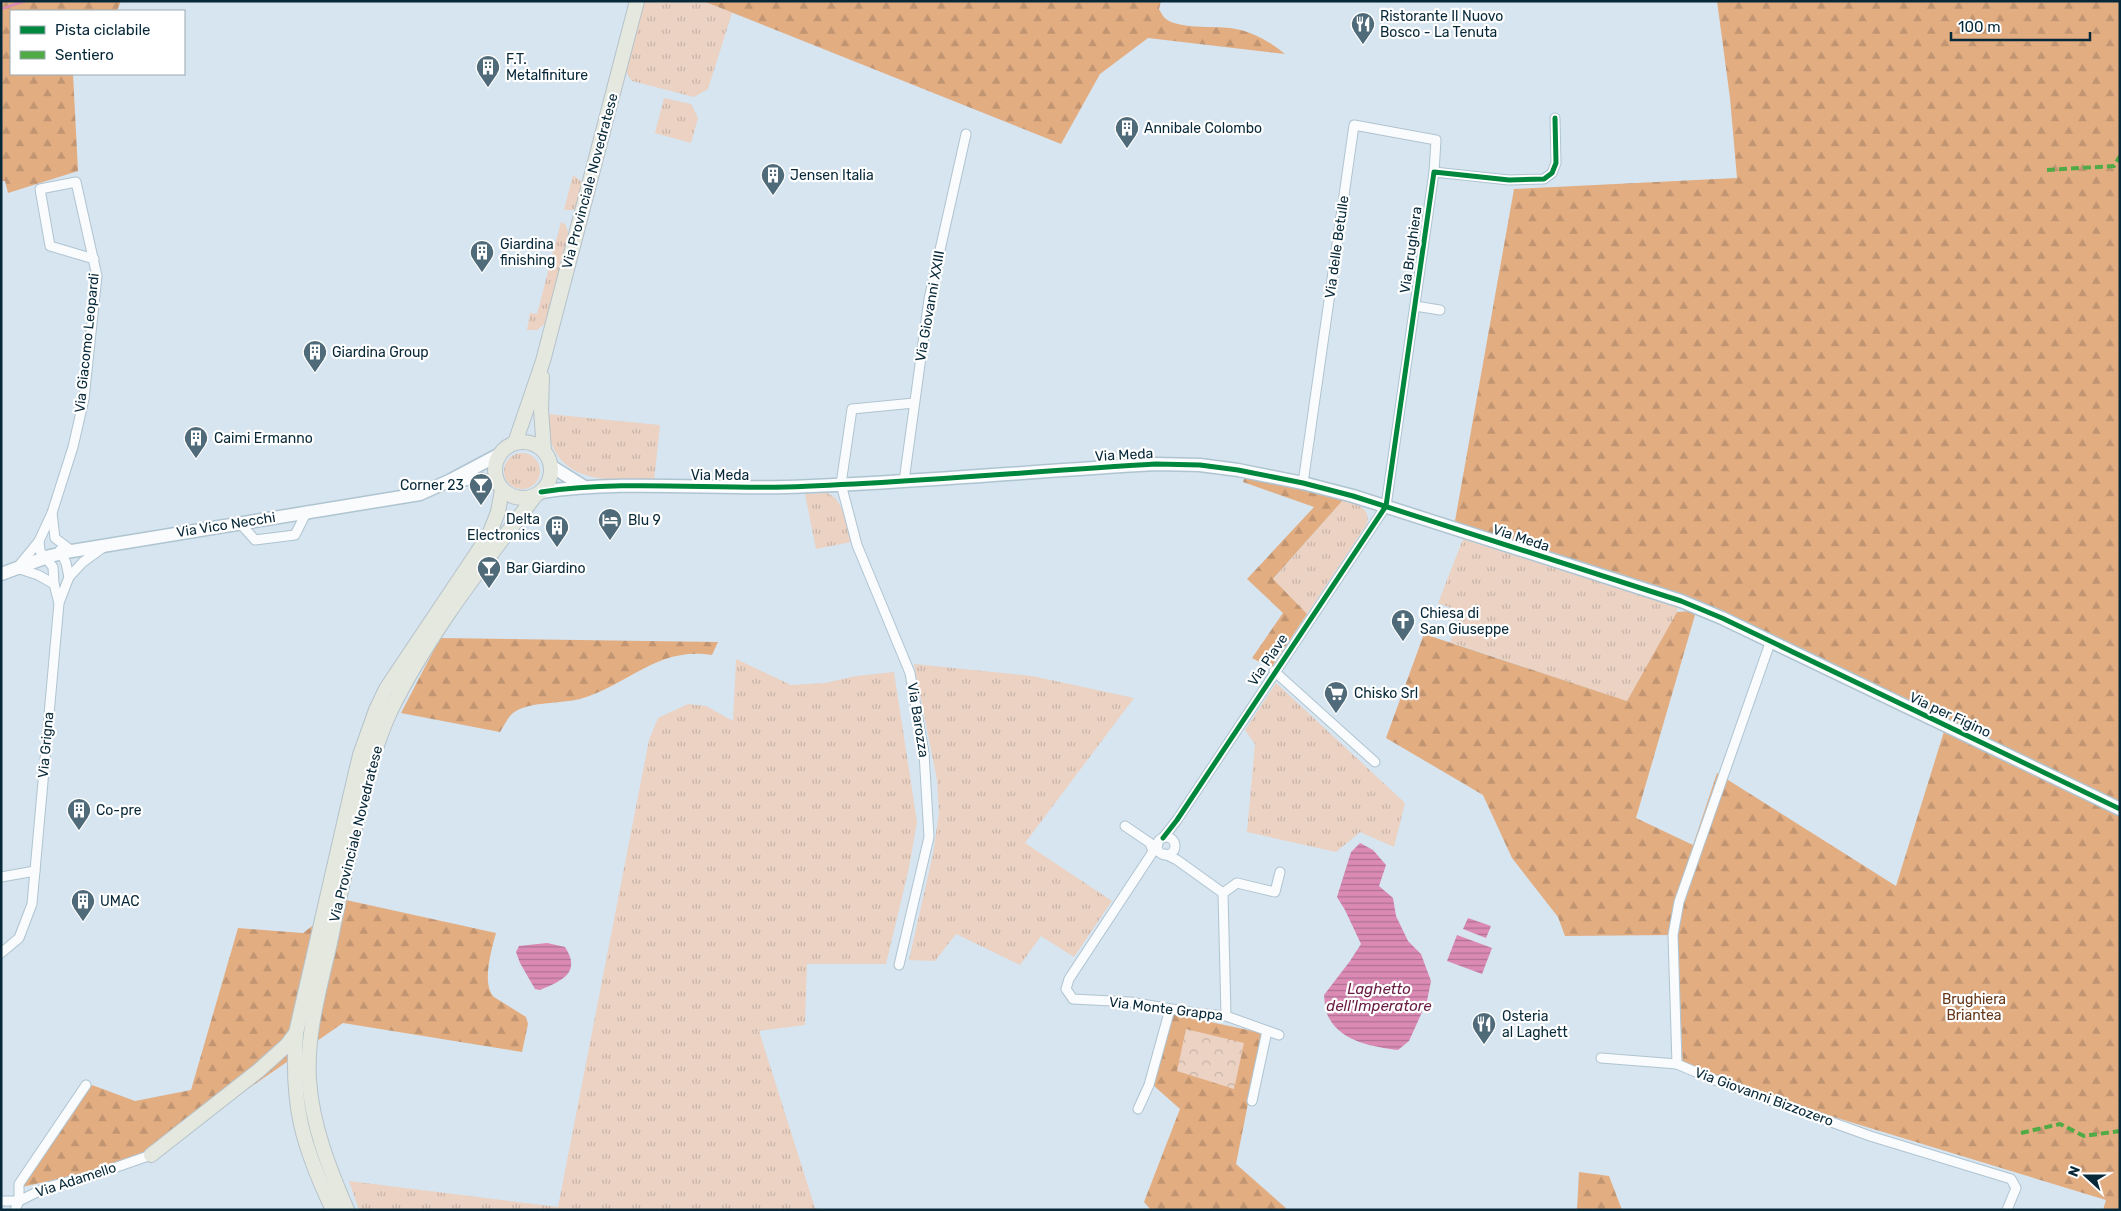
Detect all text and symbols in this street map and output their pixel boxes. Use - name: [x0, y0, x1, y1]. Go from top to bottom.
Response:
- place label: Ristorante Il Nuovo Bosco - La Tenuta: [1380, 8, 1503, 41]
- legend: [10, 10, 185, 75]
- scale bar: [1951, 10, 2090, 42]
- restaurant icon: Ristorante Il Nuovo Bosco - La Tenuta: [1350, 11, 1376, 45]
- text: 100 m: [1958, 18, 2000, 36]
- text: Pista ciclabile: [55, 21, 150, 39]
- text: Sentiero: [55, 46, 114, 64]
- place label: F.T. Metalfiniture: [506, 51, 588, 84]
- building icon: F.T. Metalfiniture: [475, 54, 501, 88]
- street label: Via Provinciale Novedratese: [558, 91, 622, 271]
- building icon: Annibale Colombo: [1114, 115, 1140, 149]
- place label: Annibale Colombo: [1144, 120, 1262, 137]
- building icon: Jensen Italia: [760, 162, 786, 196]
- place label: Jensen Italia: [790, 167, 874, 184]
- street label: Via delle Betulle: [1321, 194, 1353, 299]
- street label: Via Brughiera: [1396, 205, 1426, 295]
- place label: Giardina finishing: [500, 236, 555, 269]
- building icon: Giardina finishing: [469, 239, 495, 273]
- street label: Via Giovanni XXIII: [912, 249, 948, 363]
- street label: Via Giacomo Leopardi: [71, 272, 103, 414]
- building icon: Giardina Group: [302, 339, 328, 373]
- place label: Giardina Group: [332, 344, 429, 361]
- building icon: Caimi Ermanno: [183, 425, 209, 459]
- place label: Caimi Ermanno: [214, 430, 313, 447]
- street label: Via Meda: [1094, 445, 1154, 465]
- street label: Via Meda: [691, 467, 749, 484]
- bar icon: Corner 23: [468, 472, 494, 506]
- place label: Corner 23: [400, 477, 464, 494]
- hotel icon: Blu 9: [597, 507, 623, 541]
- street label: Via Vico Necchi: [175, 509, 277, 541]
- place label: Delta Electronics: [467, 511, 540, 544]
- place label: Blu 9: [628, 512, 661, 529]
- building icon: Delta Electronics: [544, 514, 570, 548]
- street label: Via Meda: [1490, 521, 1552, 555]
- bar icon: Bar Giardino: [476, 555, 502, 589]
- place label: Bar Giardino: [506, 560, 586, 577]
- place label: Chiesa di San Giuseppe: [1420, 605, 1509, 638]
- church icon: Chiesa di San Giuseppe: [1390, 608, 1416, 642]
- street label: Via Piave: [1244, 631, 1292, 689]
- supermarket icon: Chisko Srl: [1323, 680, 1349, 714]
- street label: Via Barozza: [904, 681, 932, 759]
- place label: Chisko Srl: [1354, 685, 1418, 702]
- street label: Via per Figino: [1906, 689, 1994, 741]
- street label: Via Grigna: [35, 711, 57, 779]
- street label: Via Provinciale Novedratese: [326, 744, 386, 924]
- building icon: Co-pre: [66, 797, 92, 831]
- place label: Co-pre: [96, 802, 142, 819]
- building icon: UMAC: [70, 888, 96, 922]
- place label: UMAC: [100, 893, 139, 910]
- water label: Laghetto dell'Imperatore: [1326, 980, 1432, 1015]
- park label: Brughiera Briantea: [1942, 991, 2006, 1024]
- street label: Via Monte Grappa: [1108, 994, 1224, 1024]
- place label: Osteria al Laghett: [1502, 1008, 1568, 1041]
- restaurant icon: Osteria al Laghett: [1471, 1011, 1497, 1045]
- street label: Via Giovanni Bizzozero: [1692, 1064, 1836, 1130]
- north arrow: [2061, 1151, 2111, 1201]
- street label: Via Adamello: [34, 1159, 118, 1201]
- text: N: [2065, 1164, 2084, 1179]

